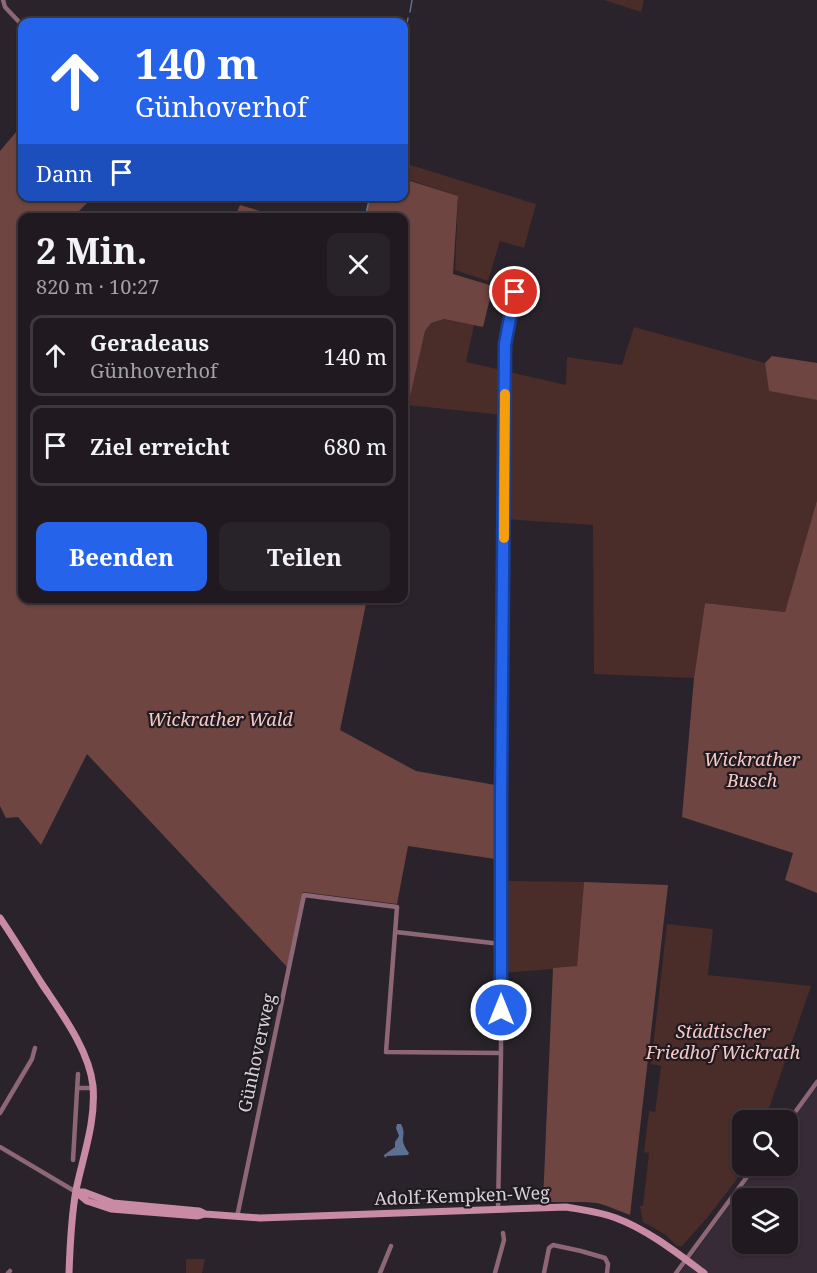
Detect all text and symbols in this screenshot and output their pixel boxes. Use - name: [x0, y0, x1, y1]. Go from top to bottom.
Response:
- text: 140 m: [135, 34, 259, 91]
- icon: ahead: [36, 42, 114, 120]
- text: Günhoverhof: [135, 88, 307, 125]
- icon: arrive: [105, 156, 138, 189]
- text: Dann: [36, 158, 93, 188]
- text: 2 Min.: [36, 226, 147, 275]
- button: close: [327, 233, 390, 296]
- pin: [489, 266, 540, 317]
- text: 820 m · 10:27: [36, 273, 159, 300]
- icon: arrive: [498, 275, 531, 308]
- text: Geradeaus: [90, 327, 209, 357]
- icon: ahead: [39, 339, 72, 372]
- text: 140 m: [324, 341, 387, 371]
- text: Günhoverhof: [90, 357, 217, 384]
- icon: arrive: [39, 429, 72, 462]
- text: Ziel erreicht: [90, 431, 230, 461]
- text: 680 m: [324, 431, 387, 461]
- button: Beenden: [36, 522, 207, 591]
- button: Teilen: [219, 522, 390, 591]
- park label: Wickrather Wald: [147, 707, 293, 731]
- park label: Wickrather Busch: [704, 747, 801, 792]
- position arrow: [469, 978, 533, 1042]
- street label: Günhoverweg: [232, 991, 280, 1115]
- park label: Städtischer Friedhof Wickrath: [645, 1019, 800, 1064]
- map controls: [732, 1110, 798, 1254]
- button: search: [732, 1110, 798, 1176]
- street label: Adolf-Kempken-Weg: [374, 1180, 550, 1210]
- button: layers: [732, 1188, 798, 1254]

